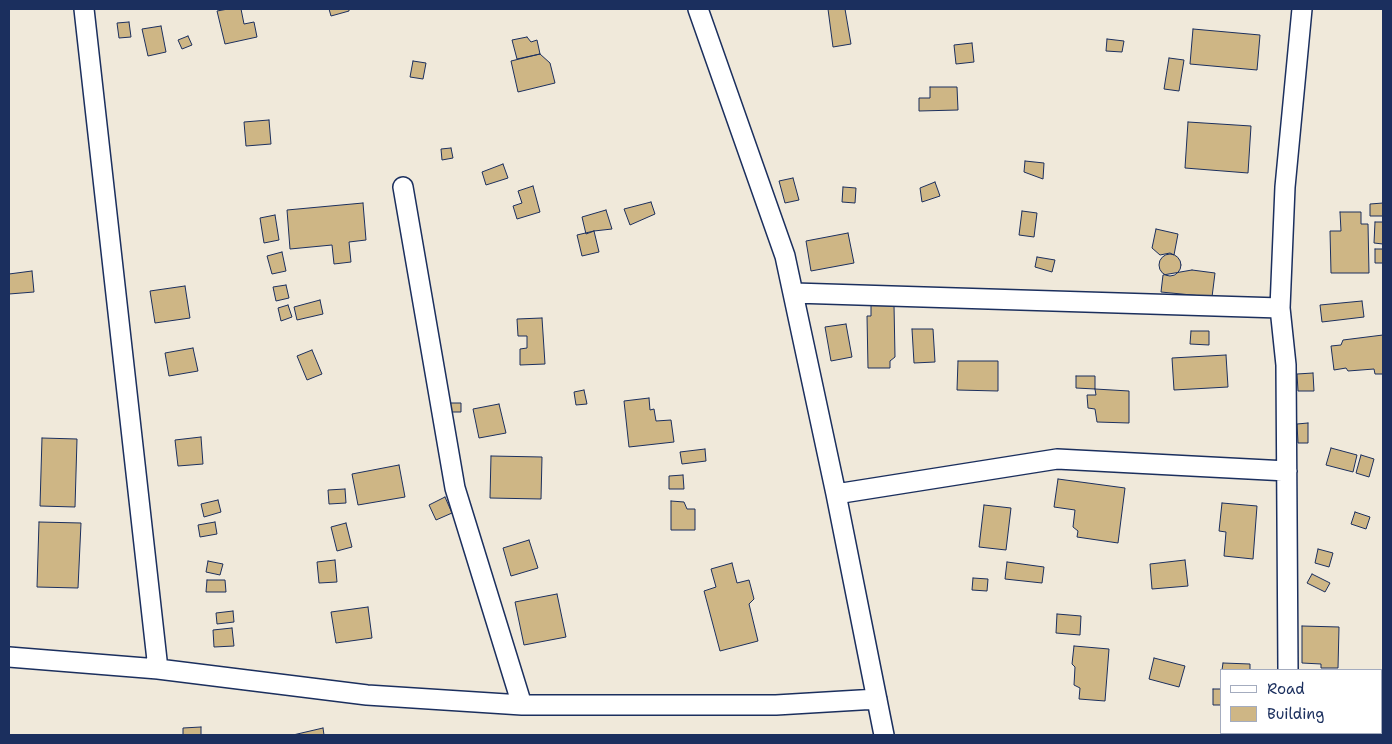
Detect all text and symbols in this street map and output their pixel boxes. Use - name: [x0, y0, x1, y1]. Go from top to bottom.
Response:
- legend: [1220, 669, 1382, 734]
- text: Road: [1267, 679, 1305, 699]
- text: Building: [1267, 704, 1324, 724]

